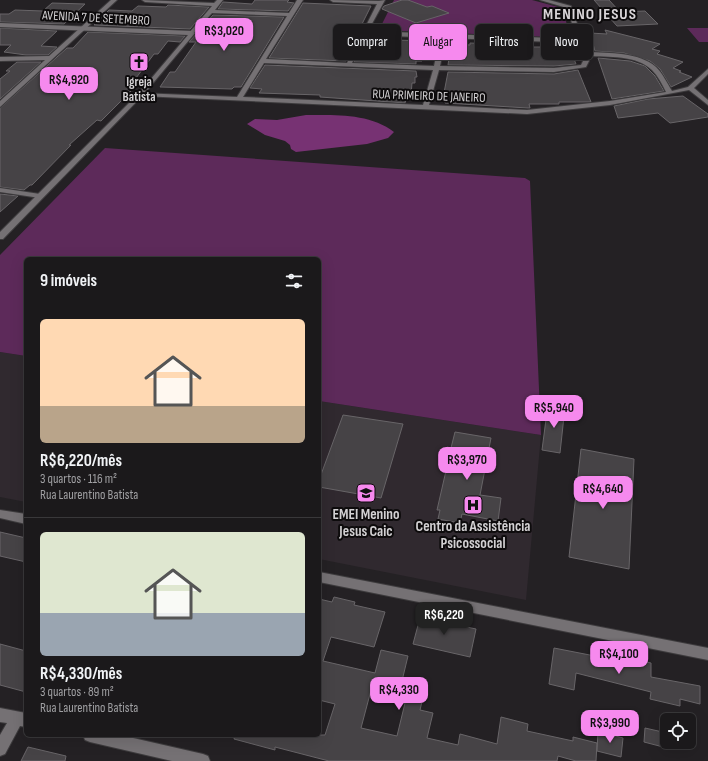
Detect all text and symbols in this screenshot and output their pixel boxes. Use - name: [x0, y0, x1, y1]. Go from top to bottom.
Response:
- district label: MENINO JESUS: [543, 5, 637, 24]
- street label: AVENIDA 7 DE SETEMBRO: [41, 7, 150, 29]
- pin: R$3,020: [187, 18, 261, 52]
- text: R$3,020: [204, 23, 244, 39]
- chip: Comprar: [333, 24, 401, 60]
- chip: Alugar: [409, 24, 467, 60]
- chip: Filtros: [475, 24, 533, 60]
- chip: Novo: [541, 24, 593, 60]
- church icon: Igreja Batista: [128, 51, 150, 73]
- pin: R$4,920: [32, 67, 106, 101]
- text: R$4,920: [49, 72, 89, 88]
- place label: Igreja Batista: [122, 74, 156, 105]
- street label: RUA PRIMEIRO DE JANEIRO: [372, 86, 486, 106]
- icon: filters: [283, 270, 305, 292]
- text: 9 imóveis: [40, 271, 97, 291]
- icon: home: [137, 345, 209, 417]
- pin: R$5,940: [517, 395, 591, 429]
- text: R$5,940: [534, 400, 574, 416]
- pin: R$3,970: [430, 447, 504, 481]
- text: R$6,220/mês: [40, 451, 122, 471]
- text: R$3,970: [447, 452, 487, 468]
- text: 3 quartos · 116 m²: [40, 471, 117, 487]
- pin: R$4,640: [566, 476, 640, 510]
- text: R$4,640: [583, 481, 623, 497]
- school or university icon: EMEI Menino Jesus Caic: [355, 482, 377, 504]
- text: Rua Laurentino Batista: [40, 487, 138, 503]
- hospital icon: Centro da Assistência Psicossocial: [462, 494, 484, 516]
- place label: EMEI Menino Jesus Caic: [333, 505, 400, 541]
- place label: Centro da Assistência Psicossocial: [416, 517, 530, 553]
- icon: home: [137, 558, 209, 630]
- pin: R$6,220: [407, 602, 481, 636]
- text: R$6,220: [424, 607, 464, 623]
- pin: R$4,100: [582, 641, 656, 675]
- text: R$4,100: [599, 646, 639, 662]
- text: R$4,330/mês: [40, 664, 122, 684]
- pin: R$4,330: [362, 677, 436, 711]
- text: R$4,330: [379, 682, 419, 698]
- text: 3 quartos · 89 m²: [40, 684, 114, 700]
- text: Rua Laurentino Batista: [40, 700, 138, 716]
- pin: R$3,990: [573, 710, 647, 744]
- map controls: [660, 713, 696, 749]
- button: locate: [660, 713, 696, 749]
- text: R$3,990: [590, 715, 630, 731]

